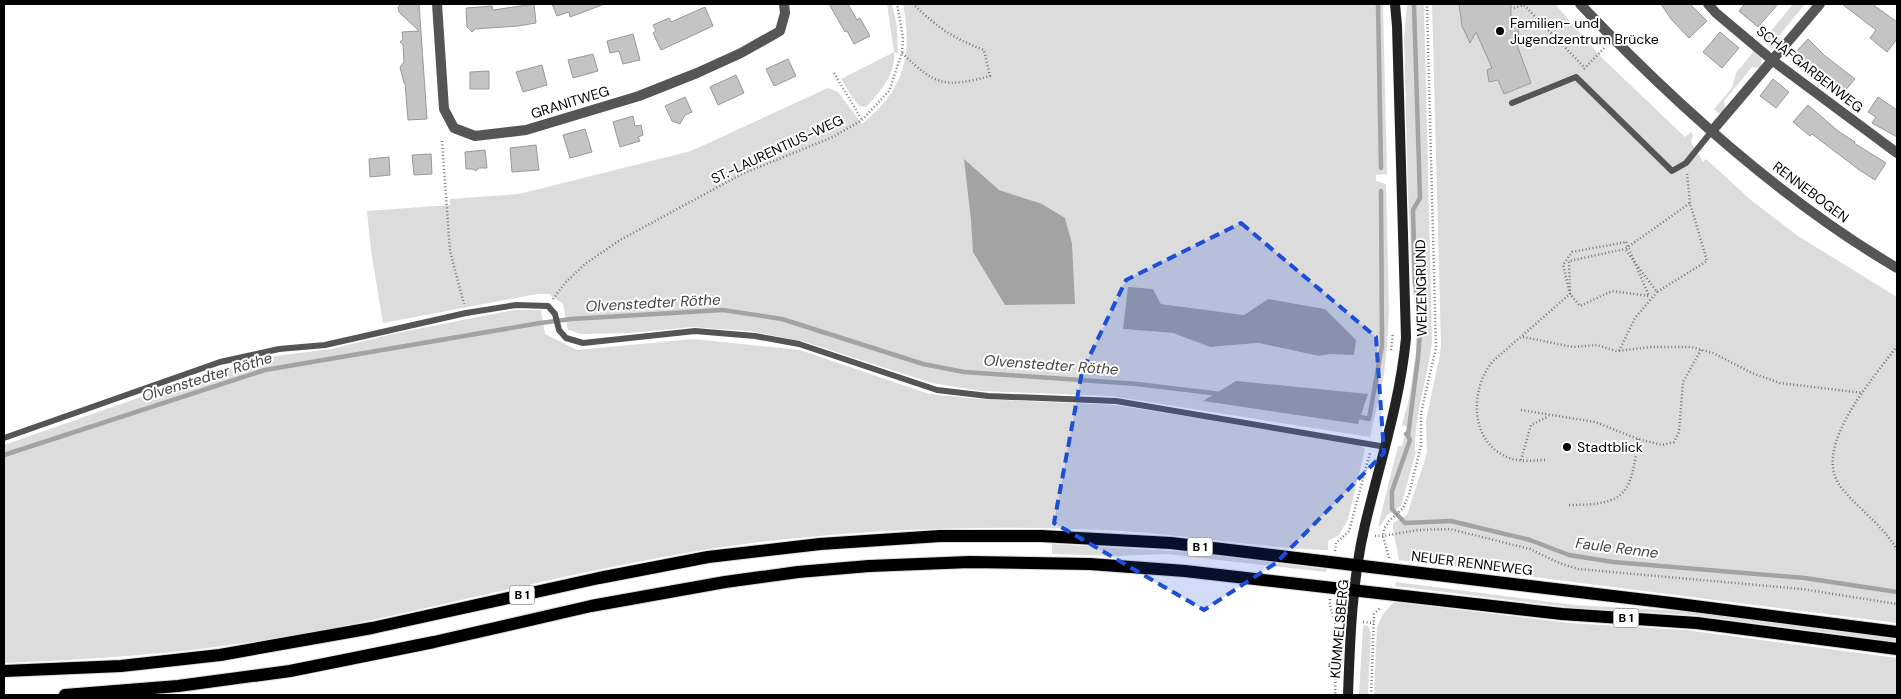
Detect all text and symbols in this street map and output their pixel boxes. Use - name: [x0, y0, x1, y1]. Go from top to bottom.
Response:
- place label: Familien- und Jugendzentrum Brücke: [1510, 14, 1659, 48]
- street label: SCHAFGARBENWEG: [1753, 22, 1867, 116]
- marker: Familien- und Jugendzentrum Brücke: [1494, 25, 1506, 37]
- street label: GRANITWEG: [529, 82, 611, 122]
- street label: ST.-LAURENTIUS-WEG: [708, 110, 846, 188]
- street label: RENNEBOGEN: [1769, 157, 1853, 227]
- street label: WEIZENGRUND: [1411, 239, 1431, 337]
- water label: Olvenstedter Röthe: [585, 289, 721, 317]
- water label: Olvenstedter Röthe: [139, 348, 275, 406]
- water label: Olvenstedter Röthe: [983, 350, 1120, 380]
- place label: Stadtblick: [1577, 438, 1643, 456]
- marker: Stadtblick: [1561, 441, 1573, 453]
- water label: Faule Renne: [1574, 533, 1660, 563]
- road number: B 1: [1188, 538, 1212, 556]
- street label: NEUER RENNEWEG: [1410, 547, 1534, 579]
- street label: KÜMMELSBERG: [1326, 579, 1352, 679]
- road number: B 1: [510, 586, 534, 604]
- road number: B 1: [1614, 608, 1638, 628]

